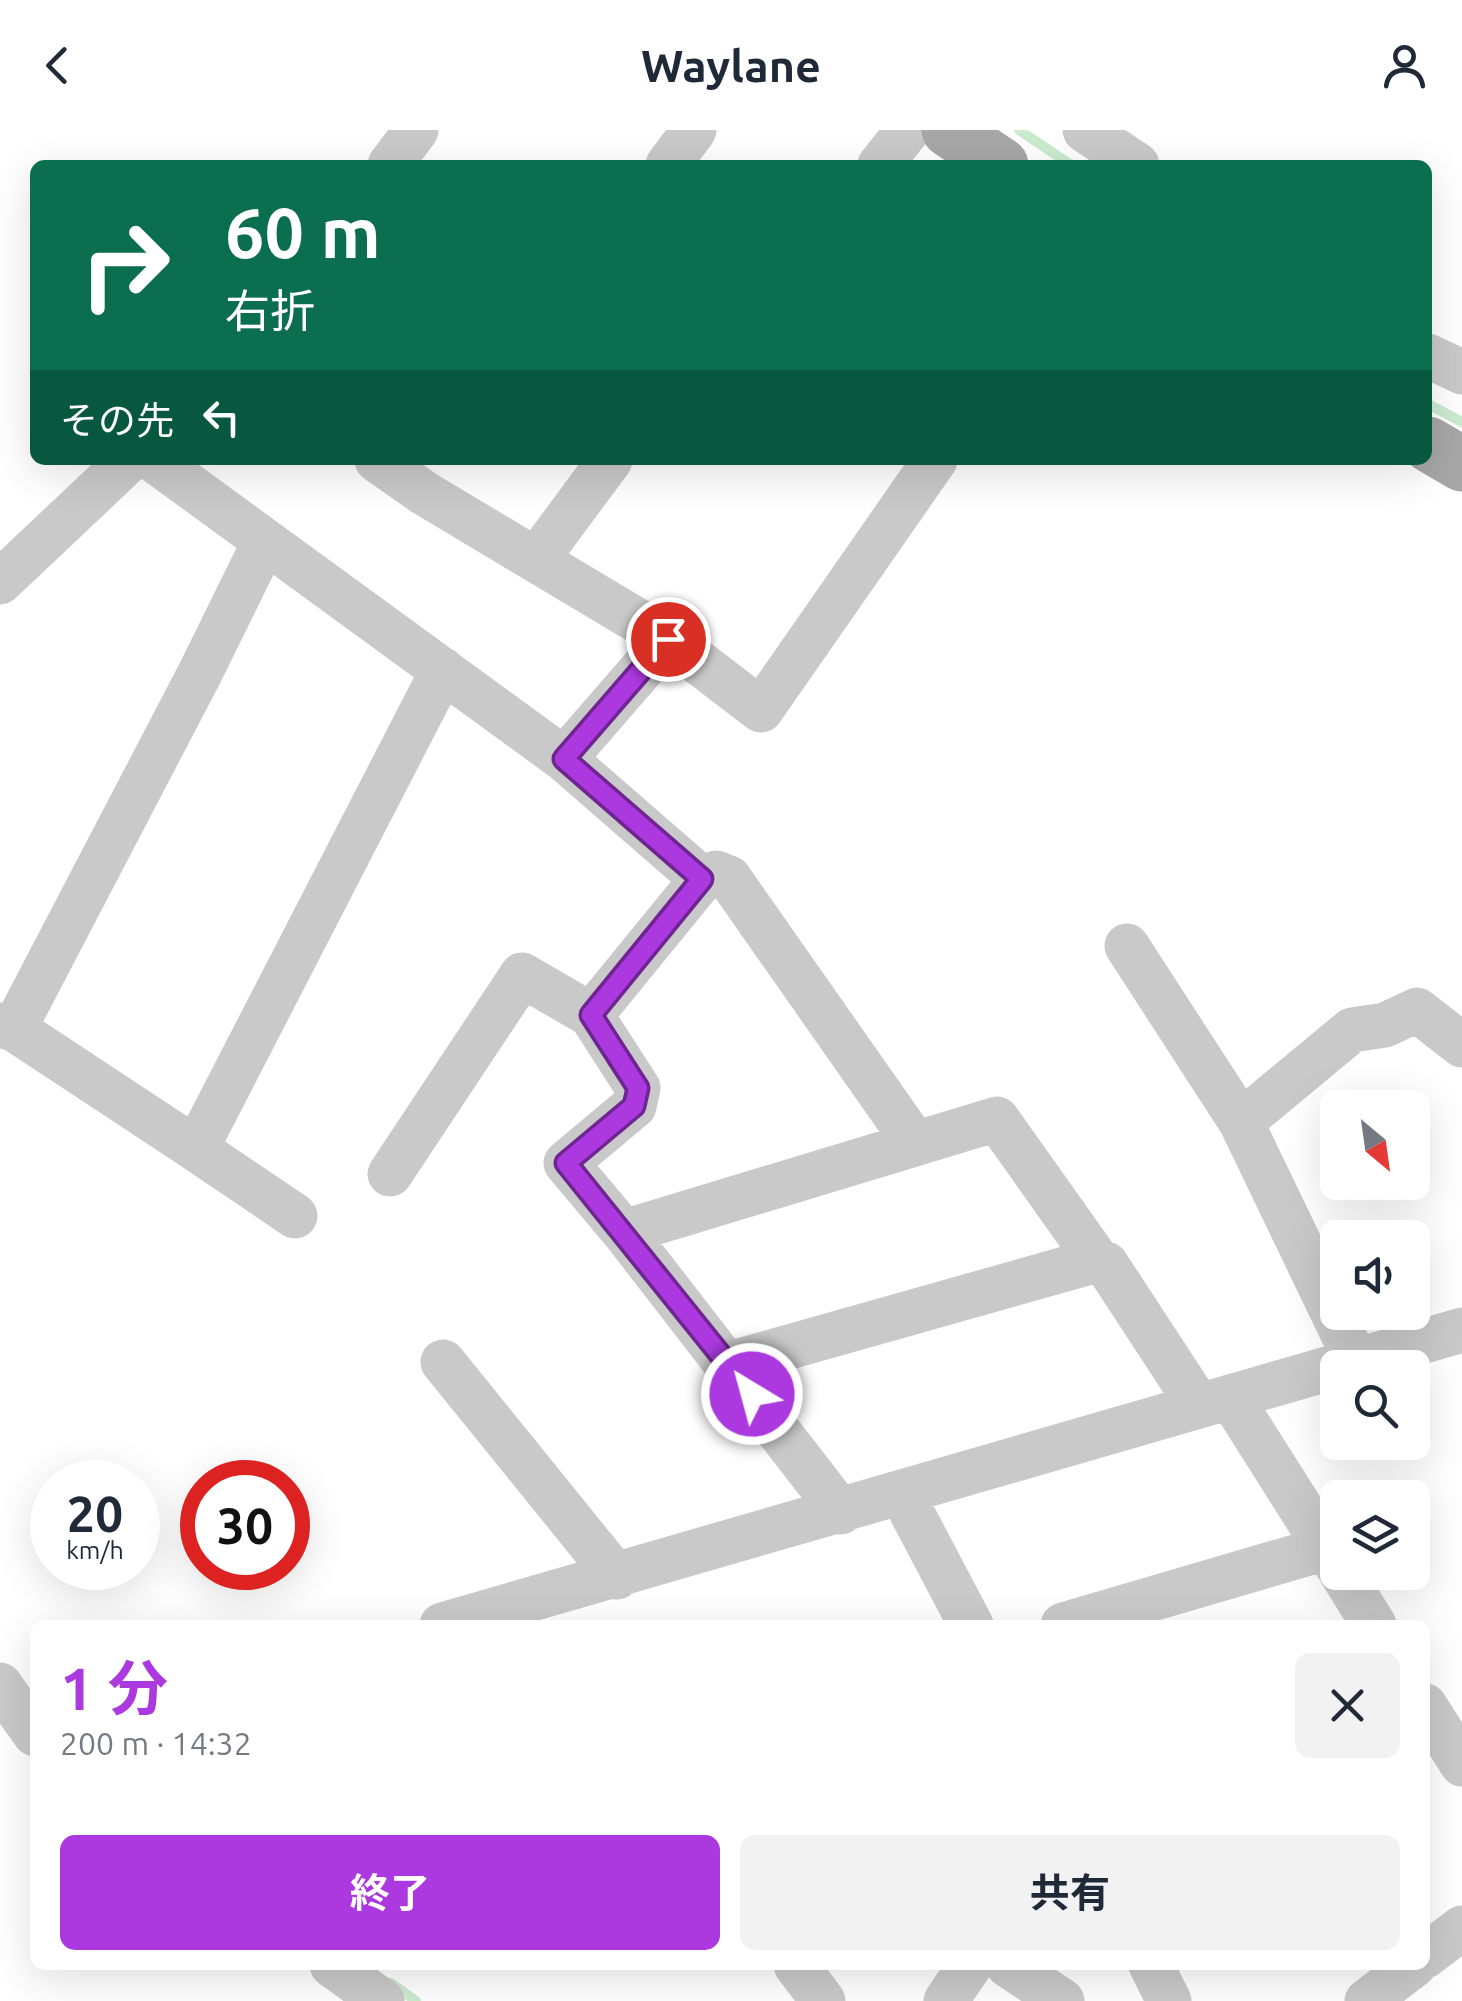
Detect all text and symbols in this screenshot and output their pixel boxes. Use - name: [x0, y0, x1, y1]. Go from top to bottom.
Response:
- icon: back: [30, 38, 85, 93]
- icon: person: [1377, 38, 1432, 93]
- text: Waylane: [641, 40, 821, 91]
- text: 60 m: [225, 193, 381, 271]
- icon: right: [60, 200, 190, 330]
- text: 右折: [225, 285, 315, 336]
- icon: left: [194, 390, 249, 445]
- text: その先: [60, 399, 174, 441]
- pin: [626, 597, 711, 682]
- icon: arrive: [641, 612, 696, 667]
- north arrow: [1320, 1090, 1430, 1200]
- map controls: [1320, 1090, 1430, 1590]
- button: sound: [1320, 1220, 1430, 1330]
- position arrow: [700, 1342, 804, 1446]
- button: search: [1320, 1350, 1430, 1460]
- speed limit sign: 30: [180, 1460, 310, 1590]
- button: layers: [1320, 1480, 1430, 1590]
- text: 20: [67, 1485, 123, 1541]
- text: km/h: [66, 1536, 124, 1564]
- button: close: [1295, 1653, 1400, 1758]
- text: 1 分: [60, 1654, 168, 1721]
- text: 200 m · 14:32: [60, 1725, 252, 1761]
- button: 終了: [60, 1835, 720, 1950]
- button: 共有: [740, 1835, 1400, 1950]

